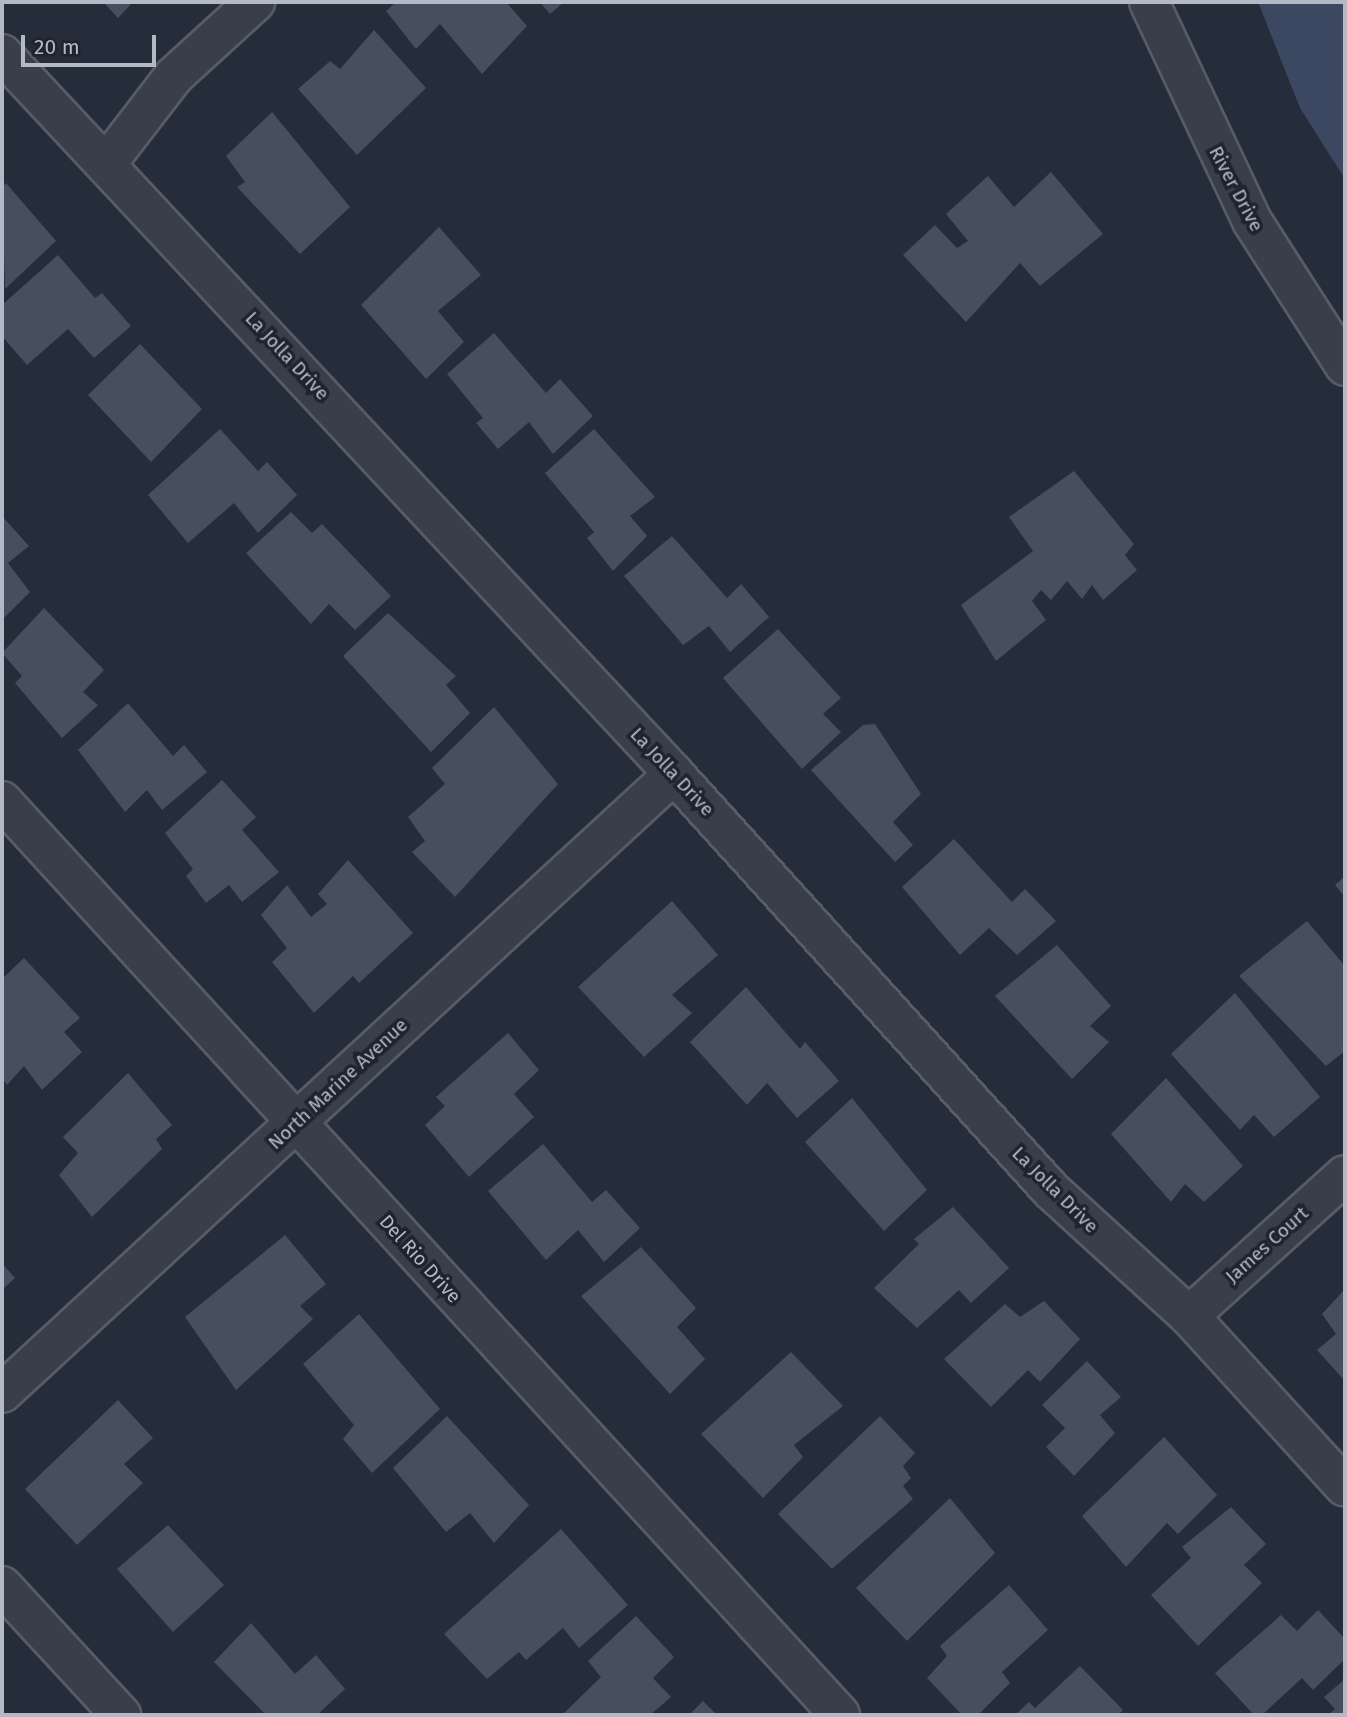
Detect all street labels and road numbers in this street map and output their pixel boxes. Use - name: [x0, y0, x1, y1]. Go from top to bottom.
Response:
- street label: River Drive: [1204, 142, 1268, 236]
- street label: La Jolla Drive: [240, 307, 334, 405]
- street label: La Jolla Drive: [625, 723, 719, 821]
- street label: North Marine Avenue: [264, 1014, 412, 1154]
- street label: La Jolla Drive: [1007, 1142, 1103, 1238]
- street label: James Court: [1221, 1202, 1313, 1288]
- street label: Del Rio Drive: [374, 1210, 466, 1308]

